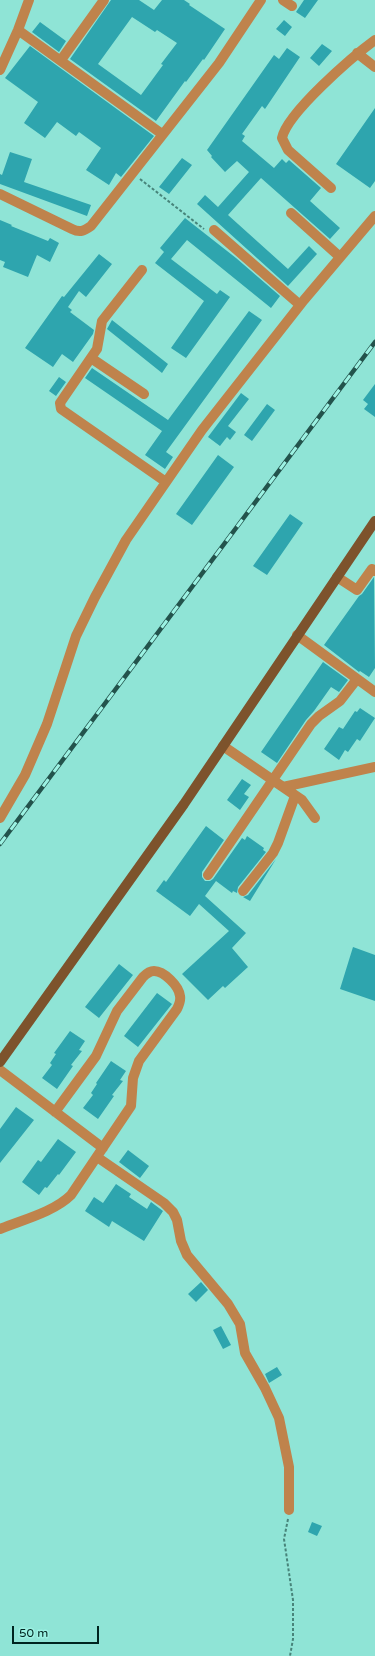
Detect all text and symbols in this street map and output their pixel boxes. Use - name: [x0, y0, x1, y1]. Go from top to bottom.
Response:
- scale bar: [14, 1618, 101, 1644]
- text: 50 m: [19, 1626, 48, 1640]

